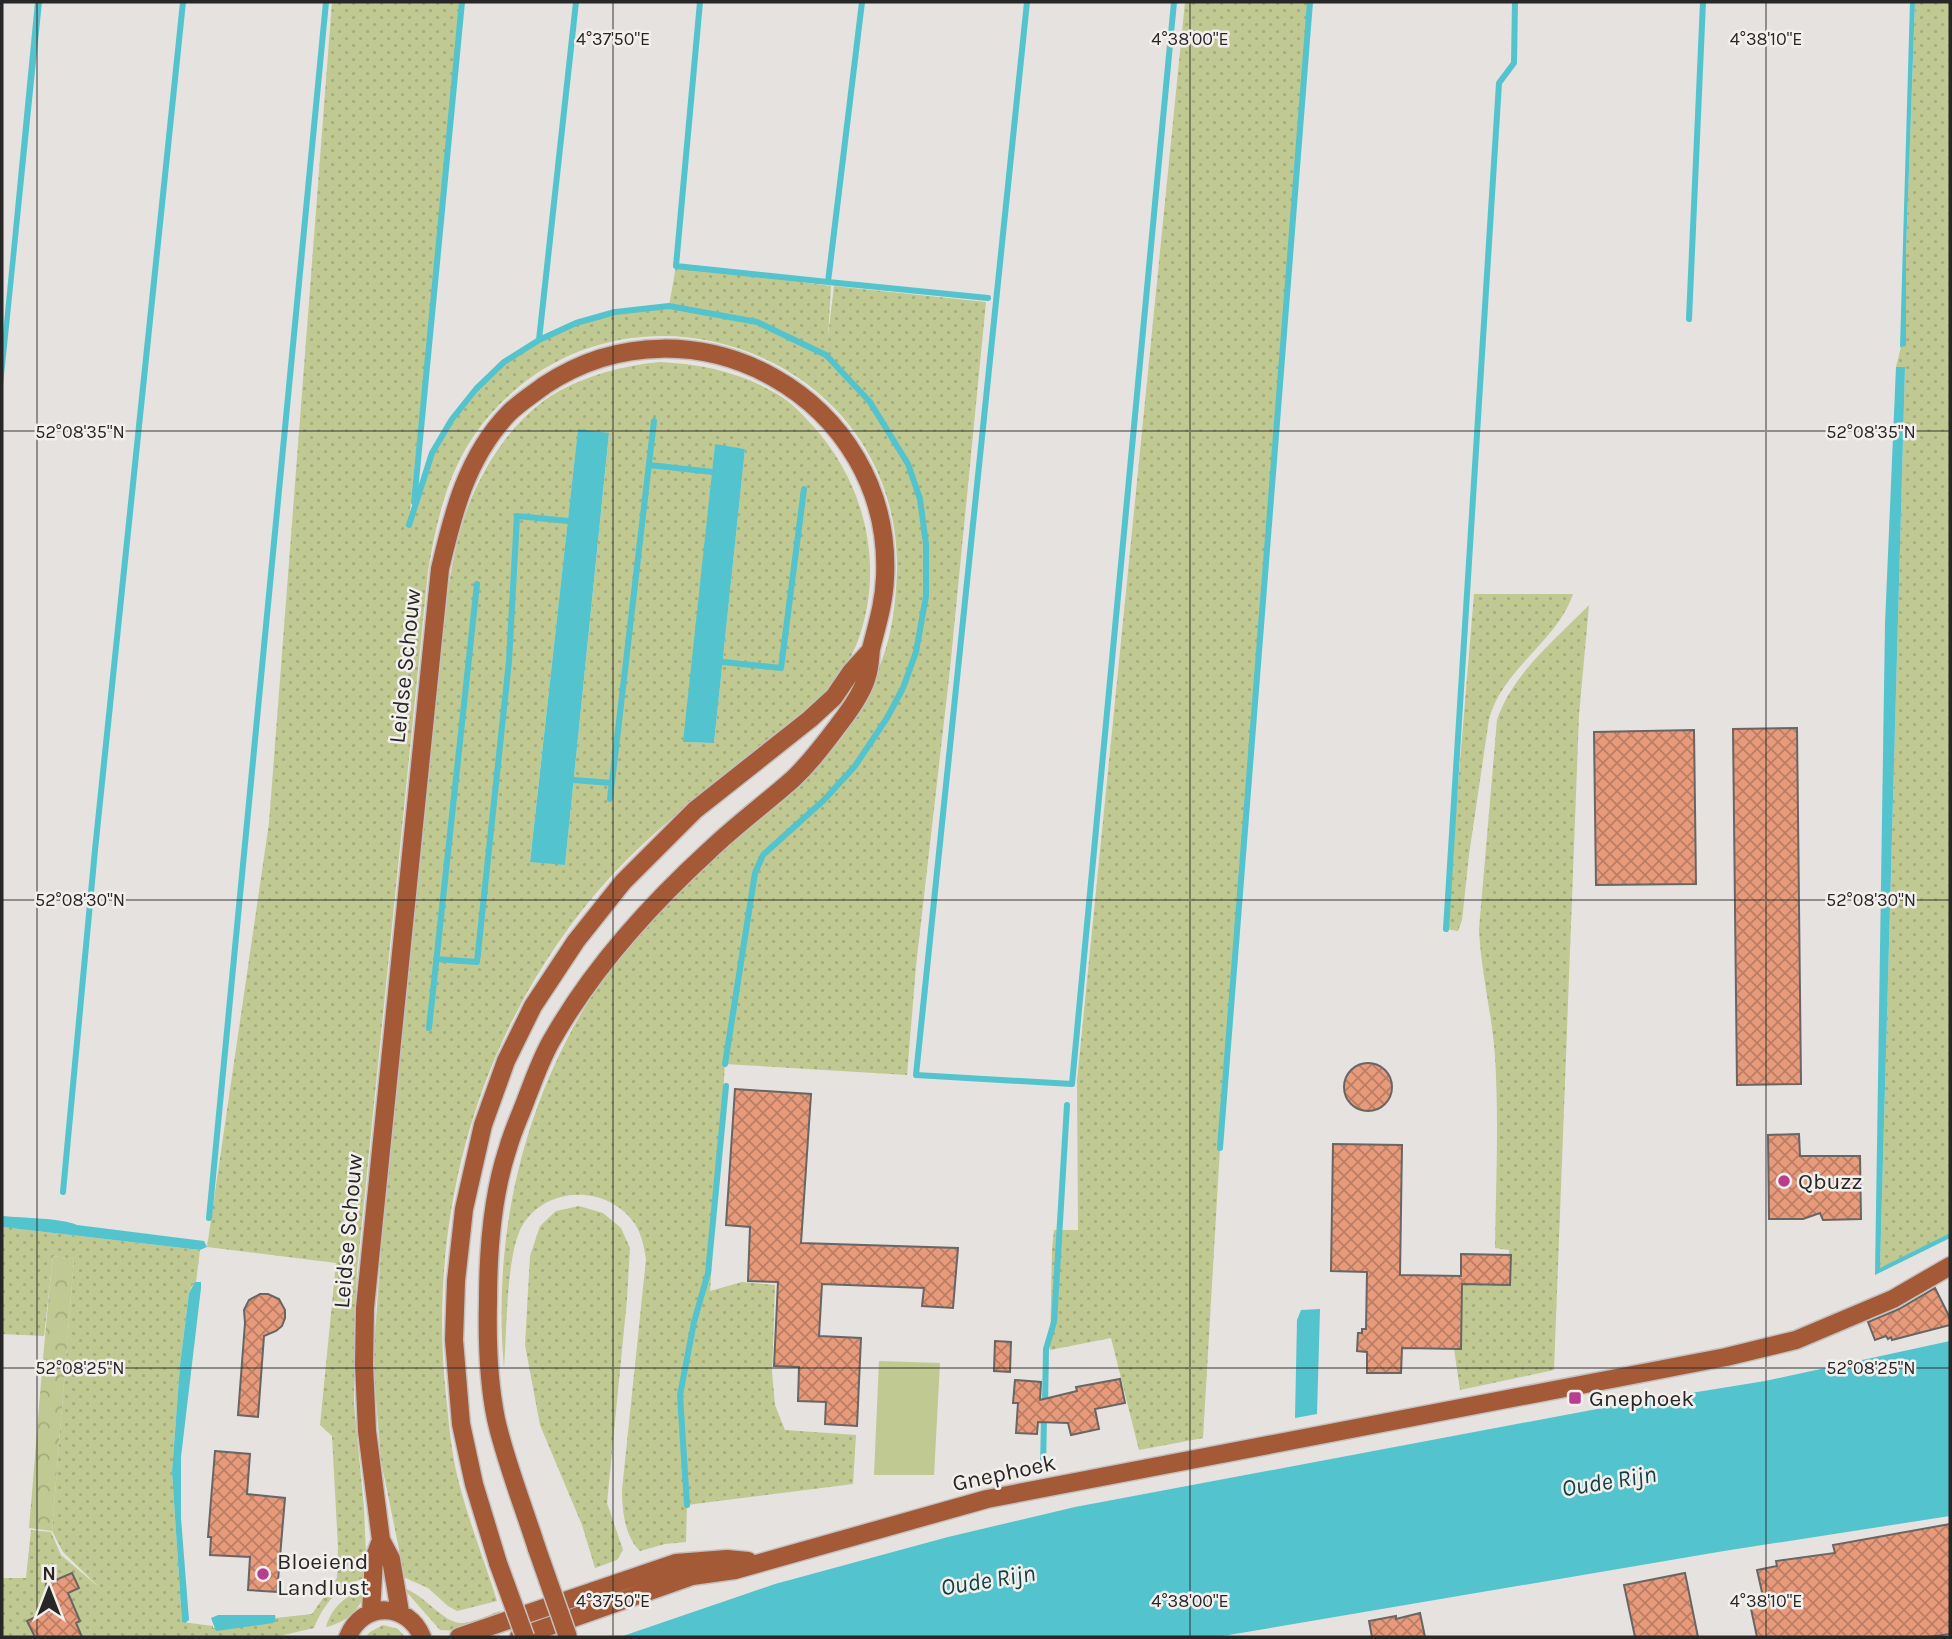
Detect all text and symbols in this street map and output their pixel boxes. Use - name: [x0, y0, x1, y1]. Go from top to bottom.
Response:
- text: 4°37'50"E: [576, 28, 650, 50]
- text: 4°38'00"E: [1151, 28, 1229, 50]
- text: 4°38'10"E: [1730, 28, 1802, 50]
- text: 52°08'35"N: [35, 421, 125, 443]
- text: 52°08'35"N: [1826, 421, 1916, 443]
- street label: Leidse Schouw: [383, 587, 427, 745]
- text: 52°08'30"N: [35, 889, 125, 911]
- text: 52°08'30"N: [1826, 889, 1916, 911]
- street label: Leidse Schouw: [328, 1152, 368, 1309]
- place label: Qbuzz: [1798, 1168, 1862, 1195]
- marker: Qbuzz: [1776, 1173, 1792, 1189]
- text: 52°08'25"N: [35, 1357, 125, 1379]
- text: 52°08'25"N: [1826, 1357, 1916, 1379]
- place label: Gnephoek: [1589, 1385, 1694, 1412]
- marker: Gnephoek: [1567, 1390, 1583, 1406]
- street label: Gnephoek: [950, 1449, 1058, 1497]
- water label: Oude Rijn: [1560, 1460, 1658, 1502]
- place label: Bloeiend Landlust: [277, 1548, 369, 1601]
- north arrow: [14, 1555, 84, 1625]
- water label: Oude Rijn: [939, 1559, 1037, 1601]
- text: N: [42, 1563, 56, 1585]
- marker: Bloeiend Landlust: [255, 1566, 271, 1582]
- text: 4°37'50"E: [576, 1590, 650, 1612]
- text: 4°38'00"E: [1151, 1590, 1229, 1612]
- text: 4°38'10"E: [1730, 1590, 1802, 1612]

